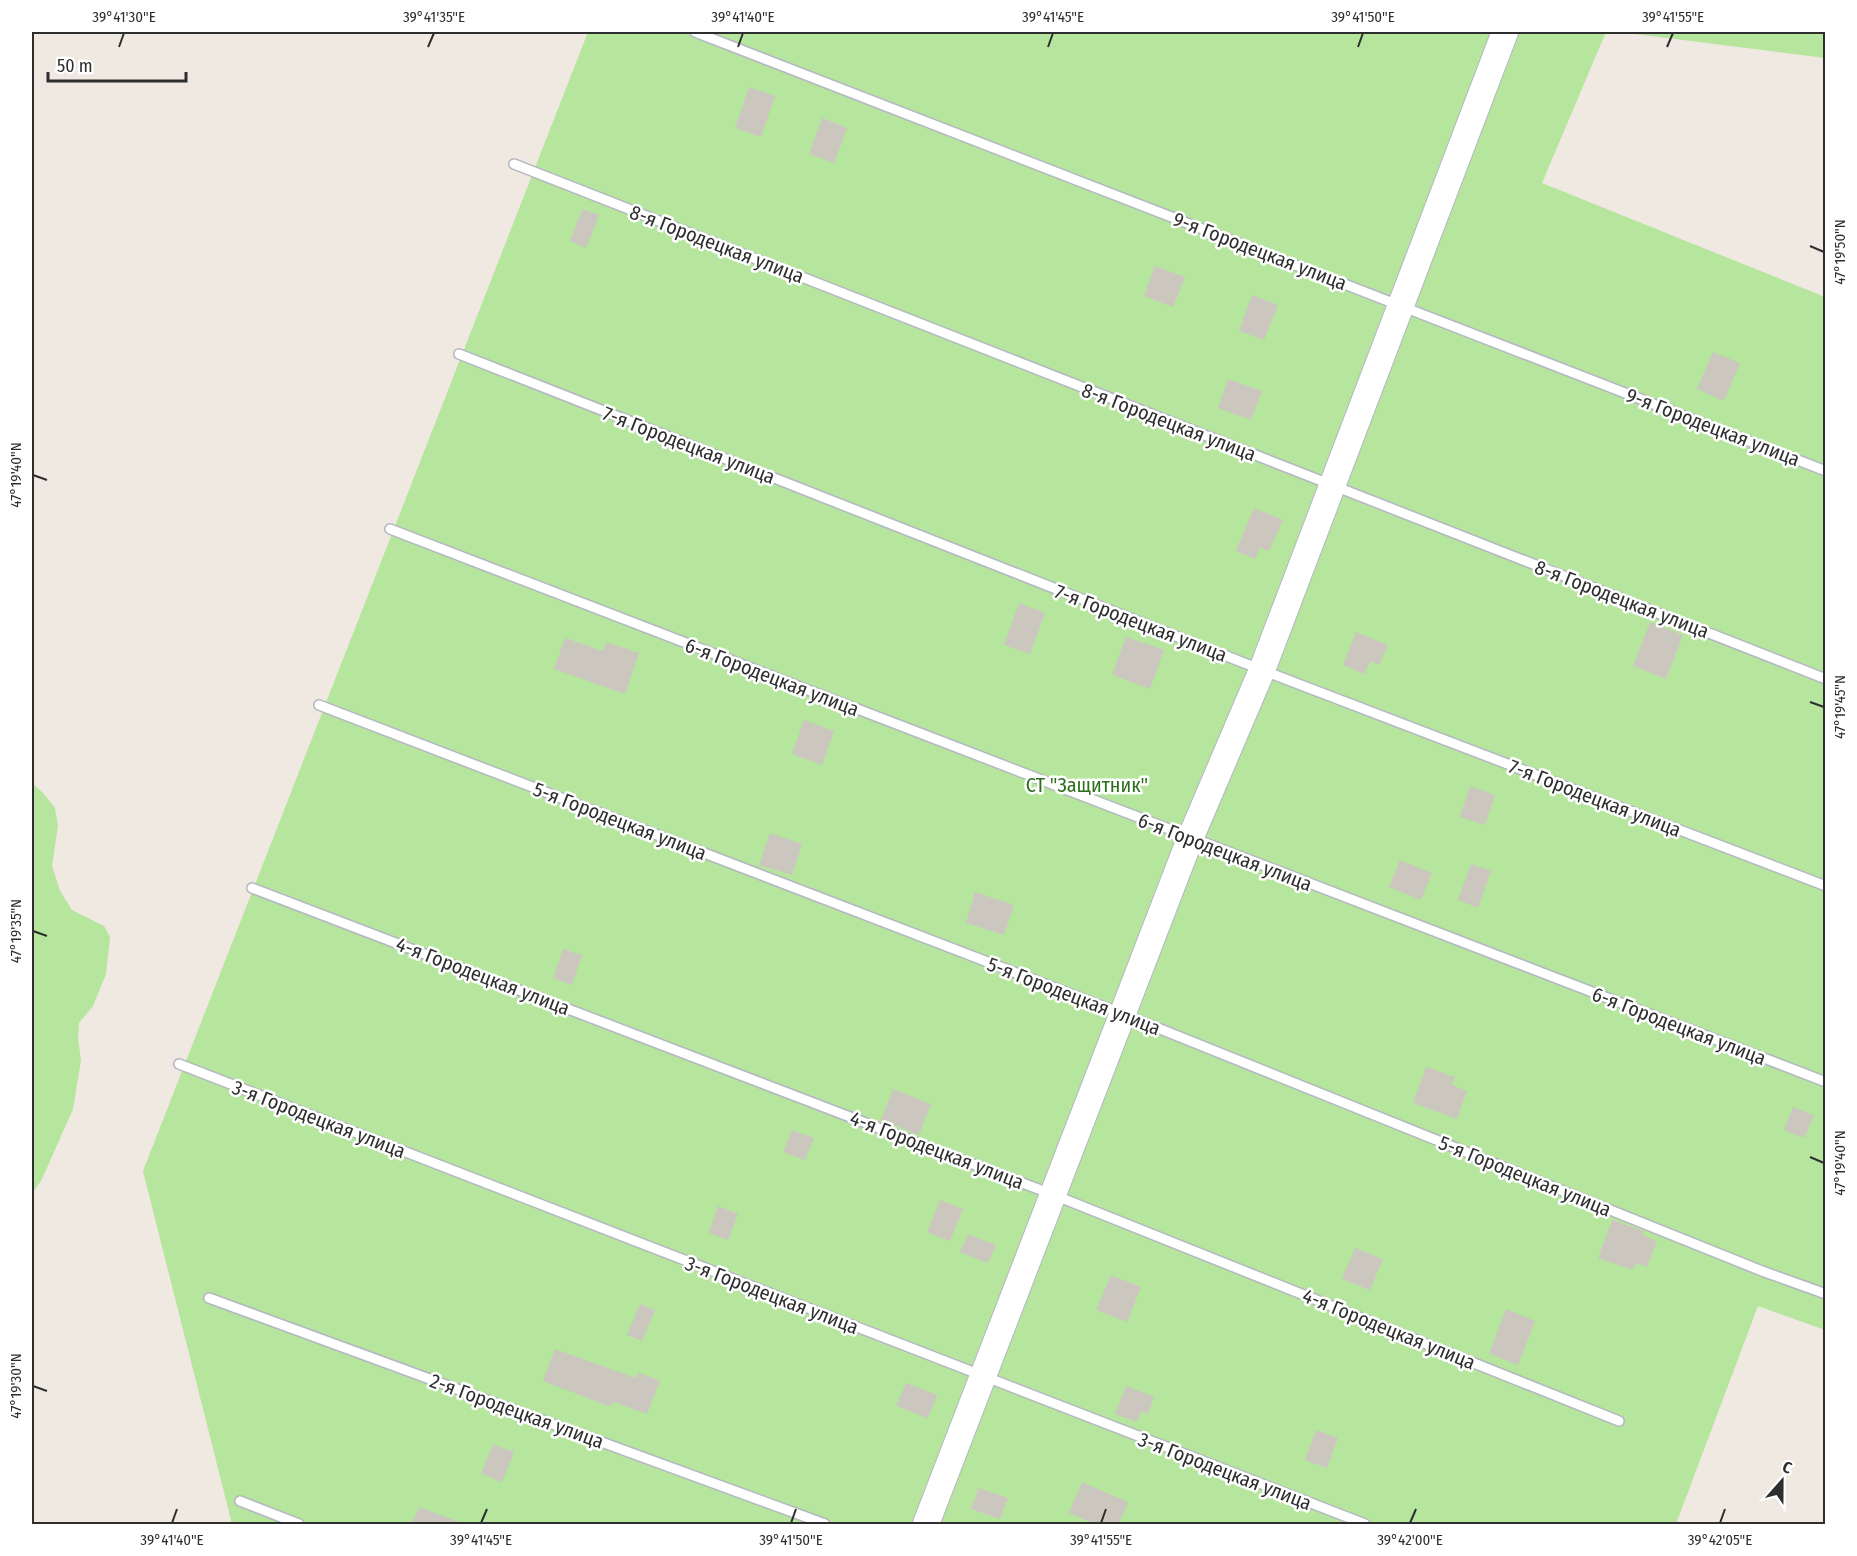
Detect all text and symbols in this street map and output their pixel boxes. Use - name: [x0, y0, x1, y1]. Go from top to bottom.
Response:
- text: 39°41'30"E: [92, 8, 156, 26]
- text: 39°41'35"E: [403, 8, 465, 26]
- text: 39°41'40"E: [711, 8, 775, 26]
- text: 39°41'45"E: [1022, 8, 1084, 26]
- text: 39°41'50"E: [1331, 8, 1395, 26]
- text: 39°41'55"E: [1642, 8, 1704, 26]
- scale bar: [48, 45, 186, 83]
- text: 50 m: [57, 55, 93, 77]
- street label: 8-я Городецкая улица: [627, 200, 807, 288]
- street label: 9-я Городецкая улица: [1170, 207, 1350, 295]
- text: 47°19'50"N: [1831, 219, 1849, 285]
- street label: 8-я Городецкая улица: [1079, 378, 1259, 466]
- street label: 9-я Городецкая улица: [1623, 383, 1803, 471]
- street label: 7-я Городецкая улица: [599, 401, 779, 489]
- text: 47°19'40"N: [7, 442, 25, 508]
- street label: 8-я Городецкая улица: [1532, 555, 1712, 643]
- street label: 7-я Городецкая улица: [1051, 579, 1231, 667]
- street label: 6-я Городецкая улица: [682, 633, 862, 721]
- text: 47°19'45"N: [1831, 675, 1849, 739]
- street label: 7-я Городецкая улица: [1505, 754, 1685, 842]
- park label: СТ "Защитник": [1026, 773, 1148, 797]
- street label: 5-я Городецкая улица: [530, 777, 710, 865]
- street label: 6-я Городецкая улица: [1135, 808, 1315, 896]
- text: 47°19'35"N: [7, 899, 25, 963]
- street label: 4-я Городецкая улица: [393, 932, 573, 1020]
- street label: 5-я Городецкая улица: [984, 952, 1164, 1040]
- street label: 6-я Городецкая улица: [1589, 982, 1769, 1070]
- street label: 3-я Городецкая улица: [229, 1075, 409, 1163]
- street label: 4-я Городецкая улица: [847, 1106, 1027, 1194]
- street label: 5-я Городецкая улица: [1435, 1130, 1615, 1222]
- text: 47°19'40"N: [1831, 1130, 1849, 1196]
- street label: 3-я Городецкая улица: [682, 1251, 862, 1339]
- street label: 4-я Городецкая улица: [1299, 1283, 1479, 1375]
- text: 47°19'30"N: [7, 1353, 25, 1419]
- street label: 2-я Городецкая улица: [427, 1368, 607, 1454]
- street label: 3-я Городецкая улица: [1135, 1427, 1315, 1515]
- north arrow: [1752, 1451, 1812, 1511]
- text: С: [1780, 1457, 1795, 1478]
- text: 39°41'40"E: [140, 1531, 204, 1549]
- text: 39°41'45"E: [450, 1531, 512, 1549]
- text: 39°41'50"E: [759, 1531, 823, 1549]
- text: 39°41'55"E: [1070, 1531, 1132, 1549]
- text: 39°42'00"E: [1377, 1531, 1443, 1549]
- text: 39°42'05"E: [1688, 1531, 1752, 1549]

